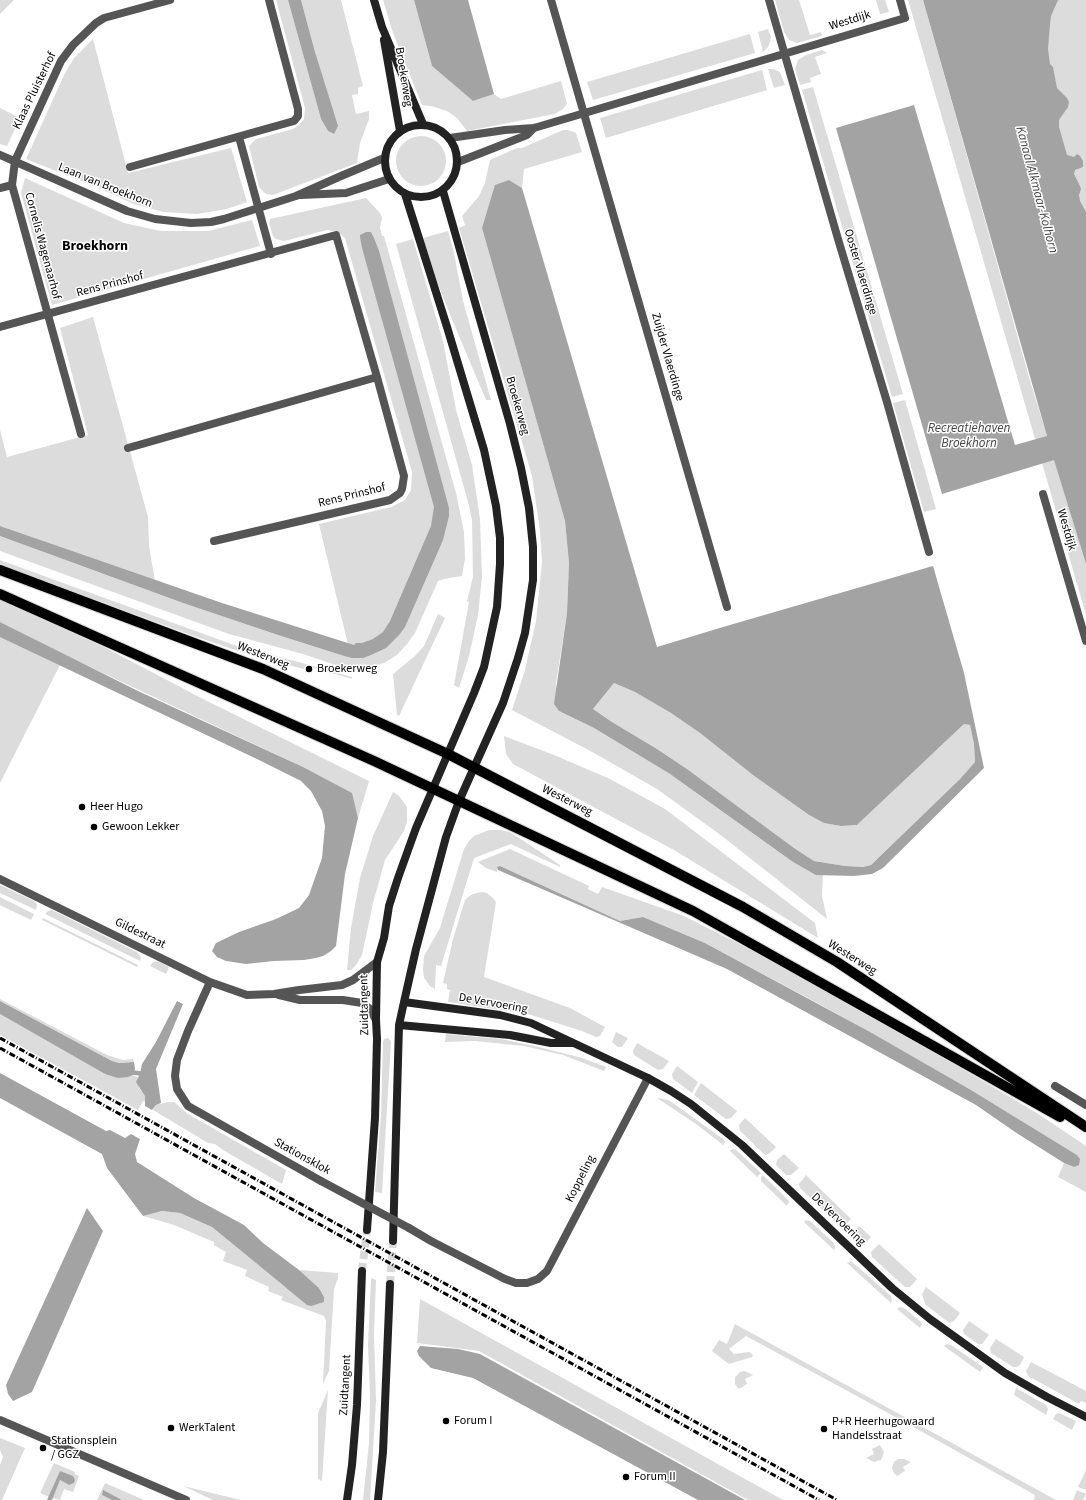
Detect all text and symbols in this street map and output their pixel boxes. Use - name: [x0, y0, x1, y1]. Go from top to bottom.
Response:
- street label: Westdijk: [828, 8, 872, 34]
- street label: Broekerweg: [391, 46, 415, 108]
- street label: Klaas Pluisterhof: [10, 50, 60, 132]
- water label: Kanaal Alkmaar-Kolhorn: [1012, 125, 1060, 255]
- street label: Laan van Broekhorn: [56, 160, 154, 212]
- street label: Cornelis Wagenaarhof: [21, 191, 63, 301]
- street label: Ooster Vlaerdinge: [840, 227, 880, 317]
- district label: Broekhorn: [62, 239, 128, 255]
- street label: Rens Prinshof: [75, 269, 145, 301]
- street label: Zuijder Vlaerdinge: [648, 311, 686, 403]
- street label: Broekerweg: [502, 375, 532, 437]
- water label: Recreatiehaven Broekhorn: [928, 421, 1010, 452]
- street label: Rens Prinshof: [317, 481, 387, 511]
- street label: Westdijk: [1053, 508, 1079, 552]
- street label: Westerweg: [235, 639, 291, 673]
- place label: Broekerweg: [317, 662, 377, 676]
- marker: Broekerweg: [304, 664, 314, 674]
- street label: Westerweg: [539, 782, 595, 820]
- place label: Heer Hugo: [90, 800, 143, 814]
- marker: Heer Hugo: [77, 802, 87, 812]
- place label: Gewoon Lekker: [102, 820, 179, 834]
- marker: Gewoon Lekker: [89, 822, 99, 832]
- street label: Gildestraat: [112, 916, 168, 952]
- street label: Westerweg: [825, 937, 879, 979]
- street label: Zuidtangent: [357, 974, 373, 1036]
- street label: De Vervoering: [457, 991, 529, 1017]
- street label: Stationsklok: [271, 1136, 333, 1178]
- street label: Koppeling: [563, 1153, 599, 1205]
- street label: De Vervoering: [808, 1191, 868, 1249]
- street label: Zuidtangent: [337, 1354, 355, 1416]
- place label: Forum I: [454, 1414, 492, 1428]
- place label: P+R Heerhugowaard Handelsstraat: [832, 1415, 935, 1443]
- marker: Forum I: [441, 1416, 451, 1426]
- place label: WerkTalent: [179, 1421, 235, 1435]
- marker: WerkTalent: [166, 1423, 176, 1433]
- marker: P+R Heerhugowaard Handelsstraat: [819, 1424, 829, 1434]
- place label: Stationsplein / GGZ: [51, 1434, 117, 1462]
- marker: Stationsplein / GGZ: [38, 1443, 48, 1453]
- place label: Forum II: [634, 1470, 676, 1484]
- marker: Forum II: [621, 1472, 631, 1482]

